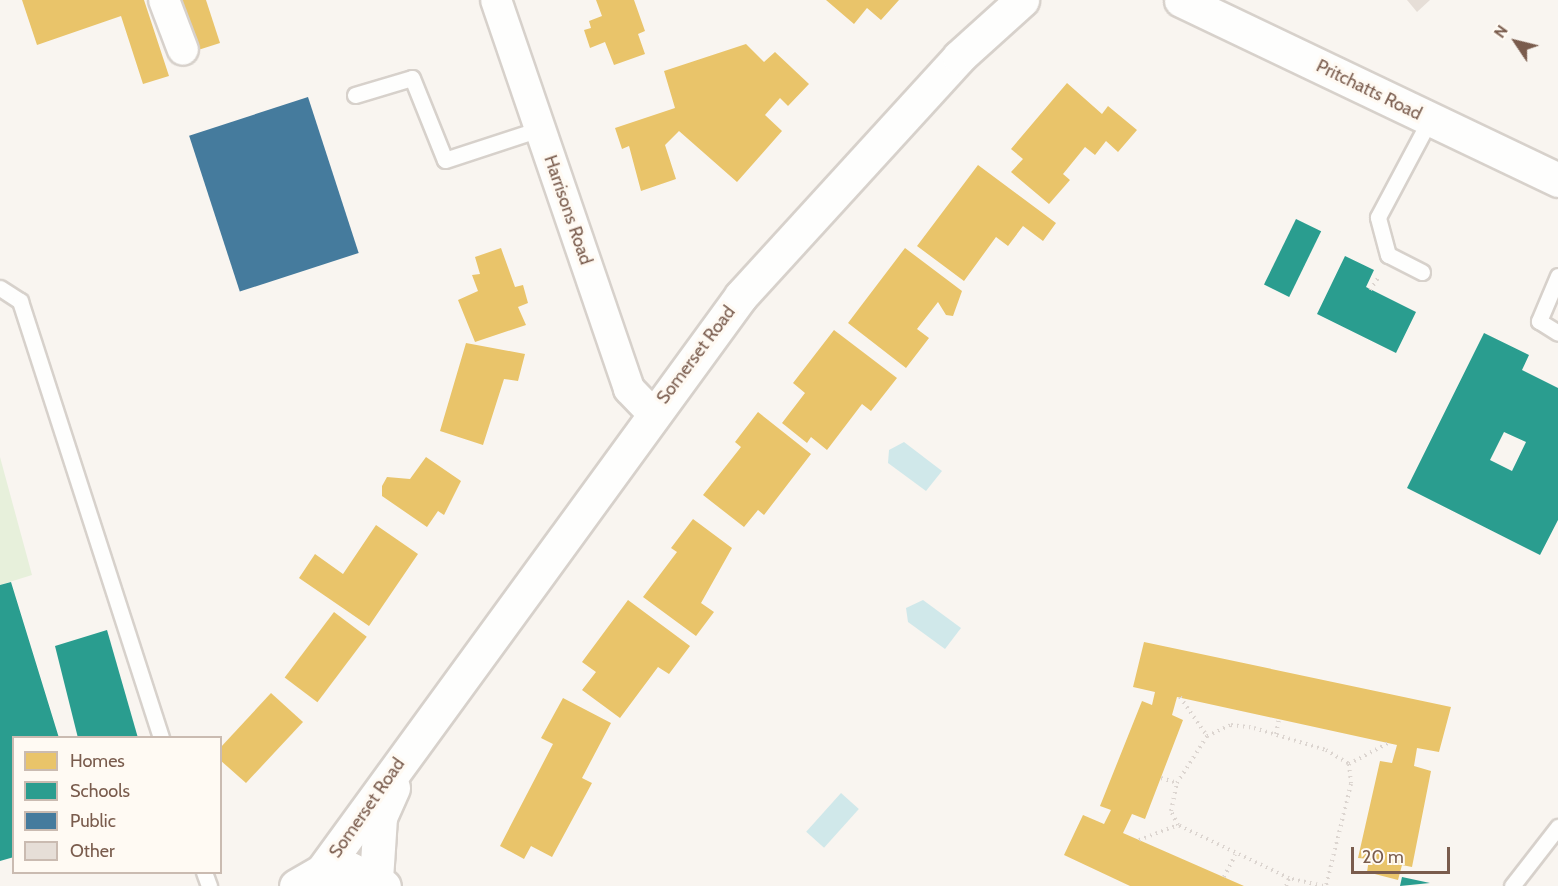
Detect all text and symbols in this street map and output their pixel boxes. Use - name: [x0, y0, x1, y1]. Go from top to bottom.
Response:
- north arrow: [1486, 12, 1546, 72]
- text: N: [1490, 21, 1512, 41]
- street label: Pritchatts Road: [1313, 55, 1425, 125]
- street label: Harrisons Road: [539, 152, 597, 268]
- street label: Somerset Road: [652, 302, 740, 408]
- legend: [12, 736, 222, 874]
- text: Homes: [70, 750, 125, 772]
- street label: Somerset Road: [325, 754, 409, 862]
- text: Schools: [70, 780, 130, 802]
- text: Public: [70, 810, 116, 832]
- scale bar: [1354, 835, 1453, 873]
- text: Other: [70, 840, 115, 862]
- text: 20 m: [1362, 846, 1404, 868]

